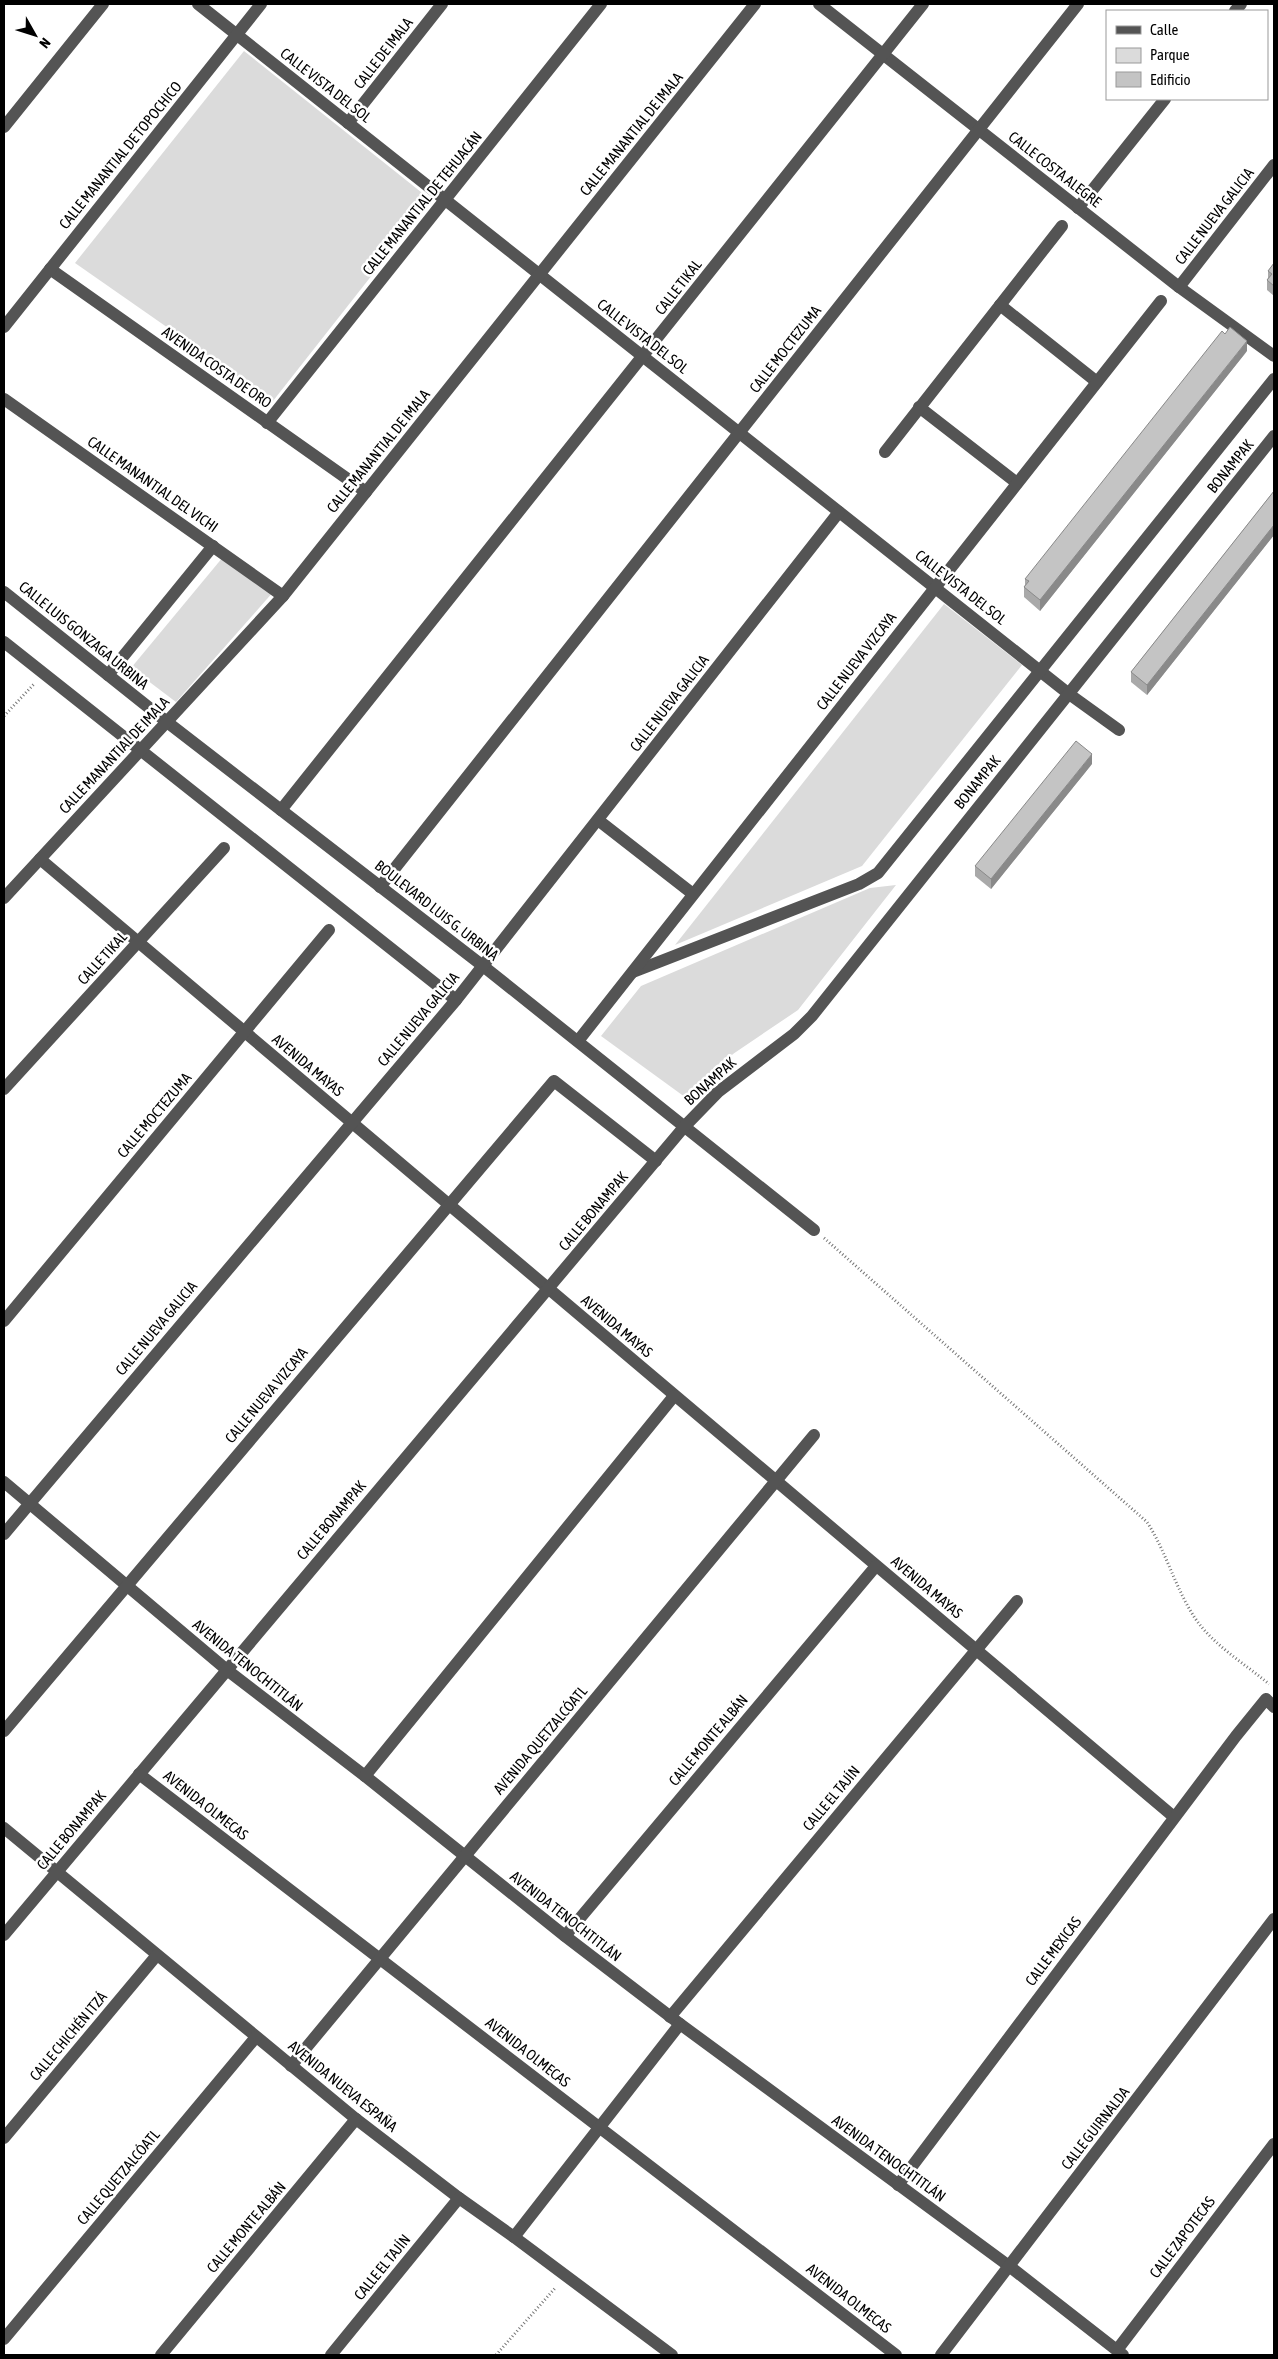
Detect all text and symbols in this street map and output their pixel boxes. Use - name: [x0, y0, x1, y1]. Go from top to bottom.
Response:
- north arrow: [10, 10, 60, 60]
- legend: [1106, 10, 1268, 100]
- street label: CALLE DE IMALA: [350, 14, 416, 92]
- text: Calle: [1150, 21, 1179, 38]
- text: N: [36, 35, 54, 51]
- street label: CALLE VISTA DEL SOL: [277, 44, 375, 126]
- text: Parque: [1150, 46, 1190, 63]
- street label: CALLE MANANTIAL DE IMALA: [576, 69, 686, 199]
- text: Edificio: [1150, 71, 1191, 88]
- street label: CALLE MANANTIAL DE TOPOCHICO: [55, 78, 185, 232]
- street label: CALLE MANANTIAL DE TEHUACÁN: [359, 128, 485, 278]
- street label: CALLE COSTA ALEGRE: [1005, 128, 1105, 211]
- street label: CALLE NUEVA GALICIA: [1171, 164, 1257, 268]
- street label: CALLE TIKAL: [651, 256, 705, 318]
- street label: CALLE VISTA DEL SOL: [594, 295, 692, 377]
- street label: CALLE MOCTEZUMA: [746, 302, 825, 396]
- street label: AVENIDA COSTA DE ORO: [159, 323, 275, 411]
- street label: CALLE MANANTIAL DE IMALA: [323, 386, 433, 516]
- street label: CALLE MANANTIAL DEL VICHI: [84, 432, 222, 536]
- street label: BONAMPAK: [1203, 435, 1257, 496]
- street label: CALLE VISTA DEL SOL: [912, 546, 1010, 628]
- street label: CALLE LUIS GONZAGA URBINA: [16, 578, 153, 693]
- street label: CALLE NUEVA VIZCAYA: [813, 608, 900, 713]
- street label: CALLE NUEVA GALICIA: [626, 651, 712, 755]
- street label: CALLE MANANTIAL DE IMALA: [55, 693, 173, 817]
- street label: BONAMPAK: [950, 751, 1004, 812]
- street label: BOULEVARD LUIS G. URBINA: [372, 856, 503, 964]
- street label: CALLE TIKAL: [74, 928, 130, 988]
- street label: CALLE NUEVA GALICIA: [374, 968, 463, 1069]
- street label: AVENIDA MAYAS: [269, 1030, 347, 1100]
- street label: BONAMPAK: [681, 1053, 740, 1109]
- street label: CALLE MOCTEZUMA: [114, 1069, 195, 1161]
- street label: CALLE BONAMPAK: [555, 1168, 631, 1254]
- street label: CALLE NUEVA GALICIA: [112, 1277, 201, 1378]
- street label: AVENIDA MAYAS: [578, 1291, 656, 1361]
- street label: CALLE NUEVA VIZCAYA: [221, 1343, 311, 1446]
- street label: CALLE BONAMPAK: [293, 1477, 369, 1563]
- street label: AVENIDA MAYAS: [888, 1552, 966, 1622]
- street label: AVENIDA TENOCHTITLÁN: [190, 1615, 306, 1715]
- street label: AVENIDA QUETZALCÓATL: [490, 1682, 590, 1797]
- street label: CALLE MONTE ALBÁN: [665, 1691, 751, 1789]
- street label: CALLE EL TAJÍN: [799, 1762, 863, 1834]
- street label: AVENIDA OLMECAS: [160, 1767, 252, 1843]
- street label: CALLE BONAMPAK: [33, 1787, 109, 1873]
- street label: AVENIDA TENOCHTITLÁN: [507, 1867, 625, 1965]
- street label: CALLE MEXICAS: [1022, 1913, 1084, 1989]
- street label: CALLE CHICHÉN ITZÁ: [26, 1988, 111, 2084]
- street label: AVENIDA OLMECAS: [482, 2014, 574, 2090]
- street label: AVENIDA NUEVA ESPAÑA: [285, 2037, 401, 2135]
- street label: CALLE GUIRNALDA: [1058, 2083, 1133, 2173]
- street label: AVENIDA TENOCHTITLÁN: [829, 2111, 949, 2205]
- street label: CALLE QUETZALCÓATL: [73, 2126, 163, 2228]
- street label: CALLE MONTE ALBÁN: [203, 2178, 289, 2276]
- street label: CALLE ZAPOTECAS: [1146, 2193, 1218, 2281]
- street label: CALLE EL TAJÍN: [350, 2231, 414, 2303]
- street label: AVENIDA OLMECAS: [803, 2260, 895, 2336]

